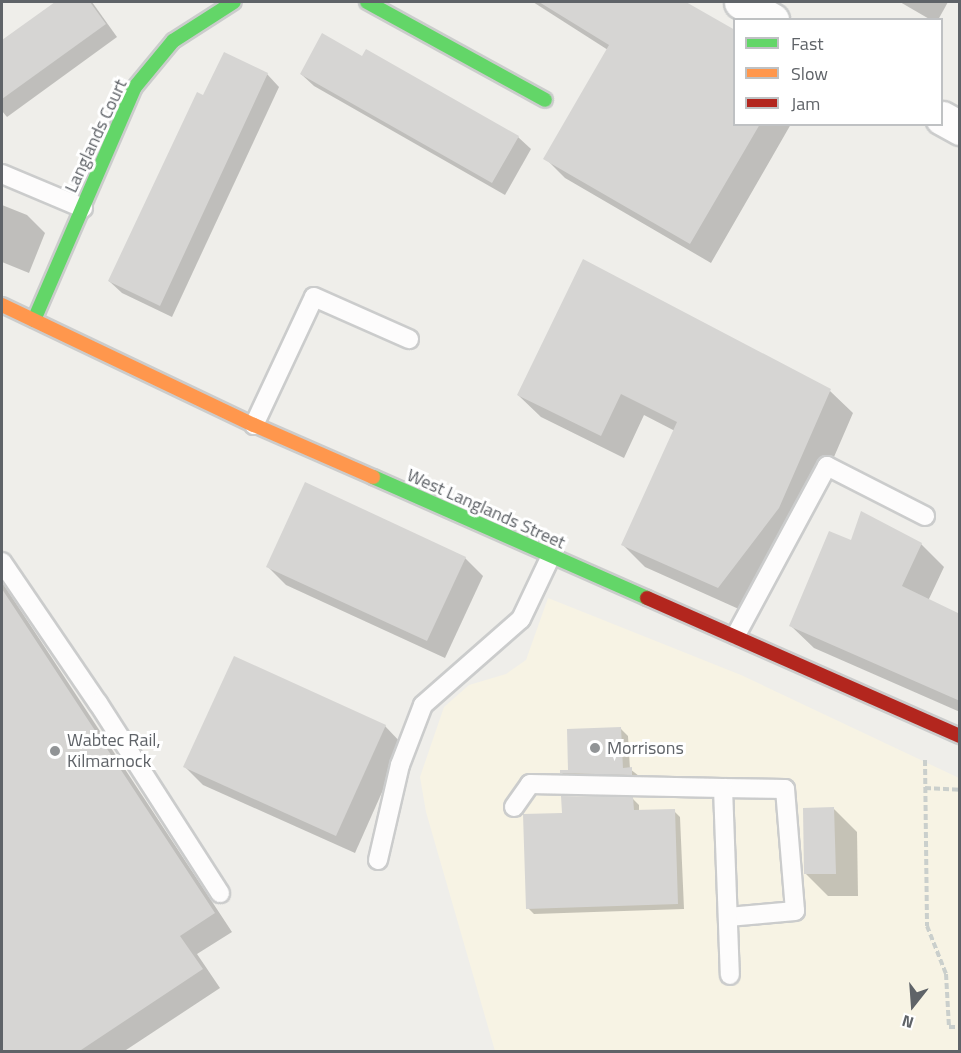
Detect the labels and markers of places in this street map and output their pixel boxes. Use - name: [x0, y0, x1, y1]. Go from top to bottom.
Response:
- place label: Wabtec Rail, Kilmarnock: [67, 730, 161, 772]
- place label: Morrisons: [607, 737, 684, 759]
- marker: Morrisons: [588, 741, 602, 755]
- marker: Wabtec Rail, Kilmarnock: [48, 744, 62, 758]

